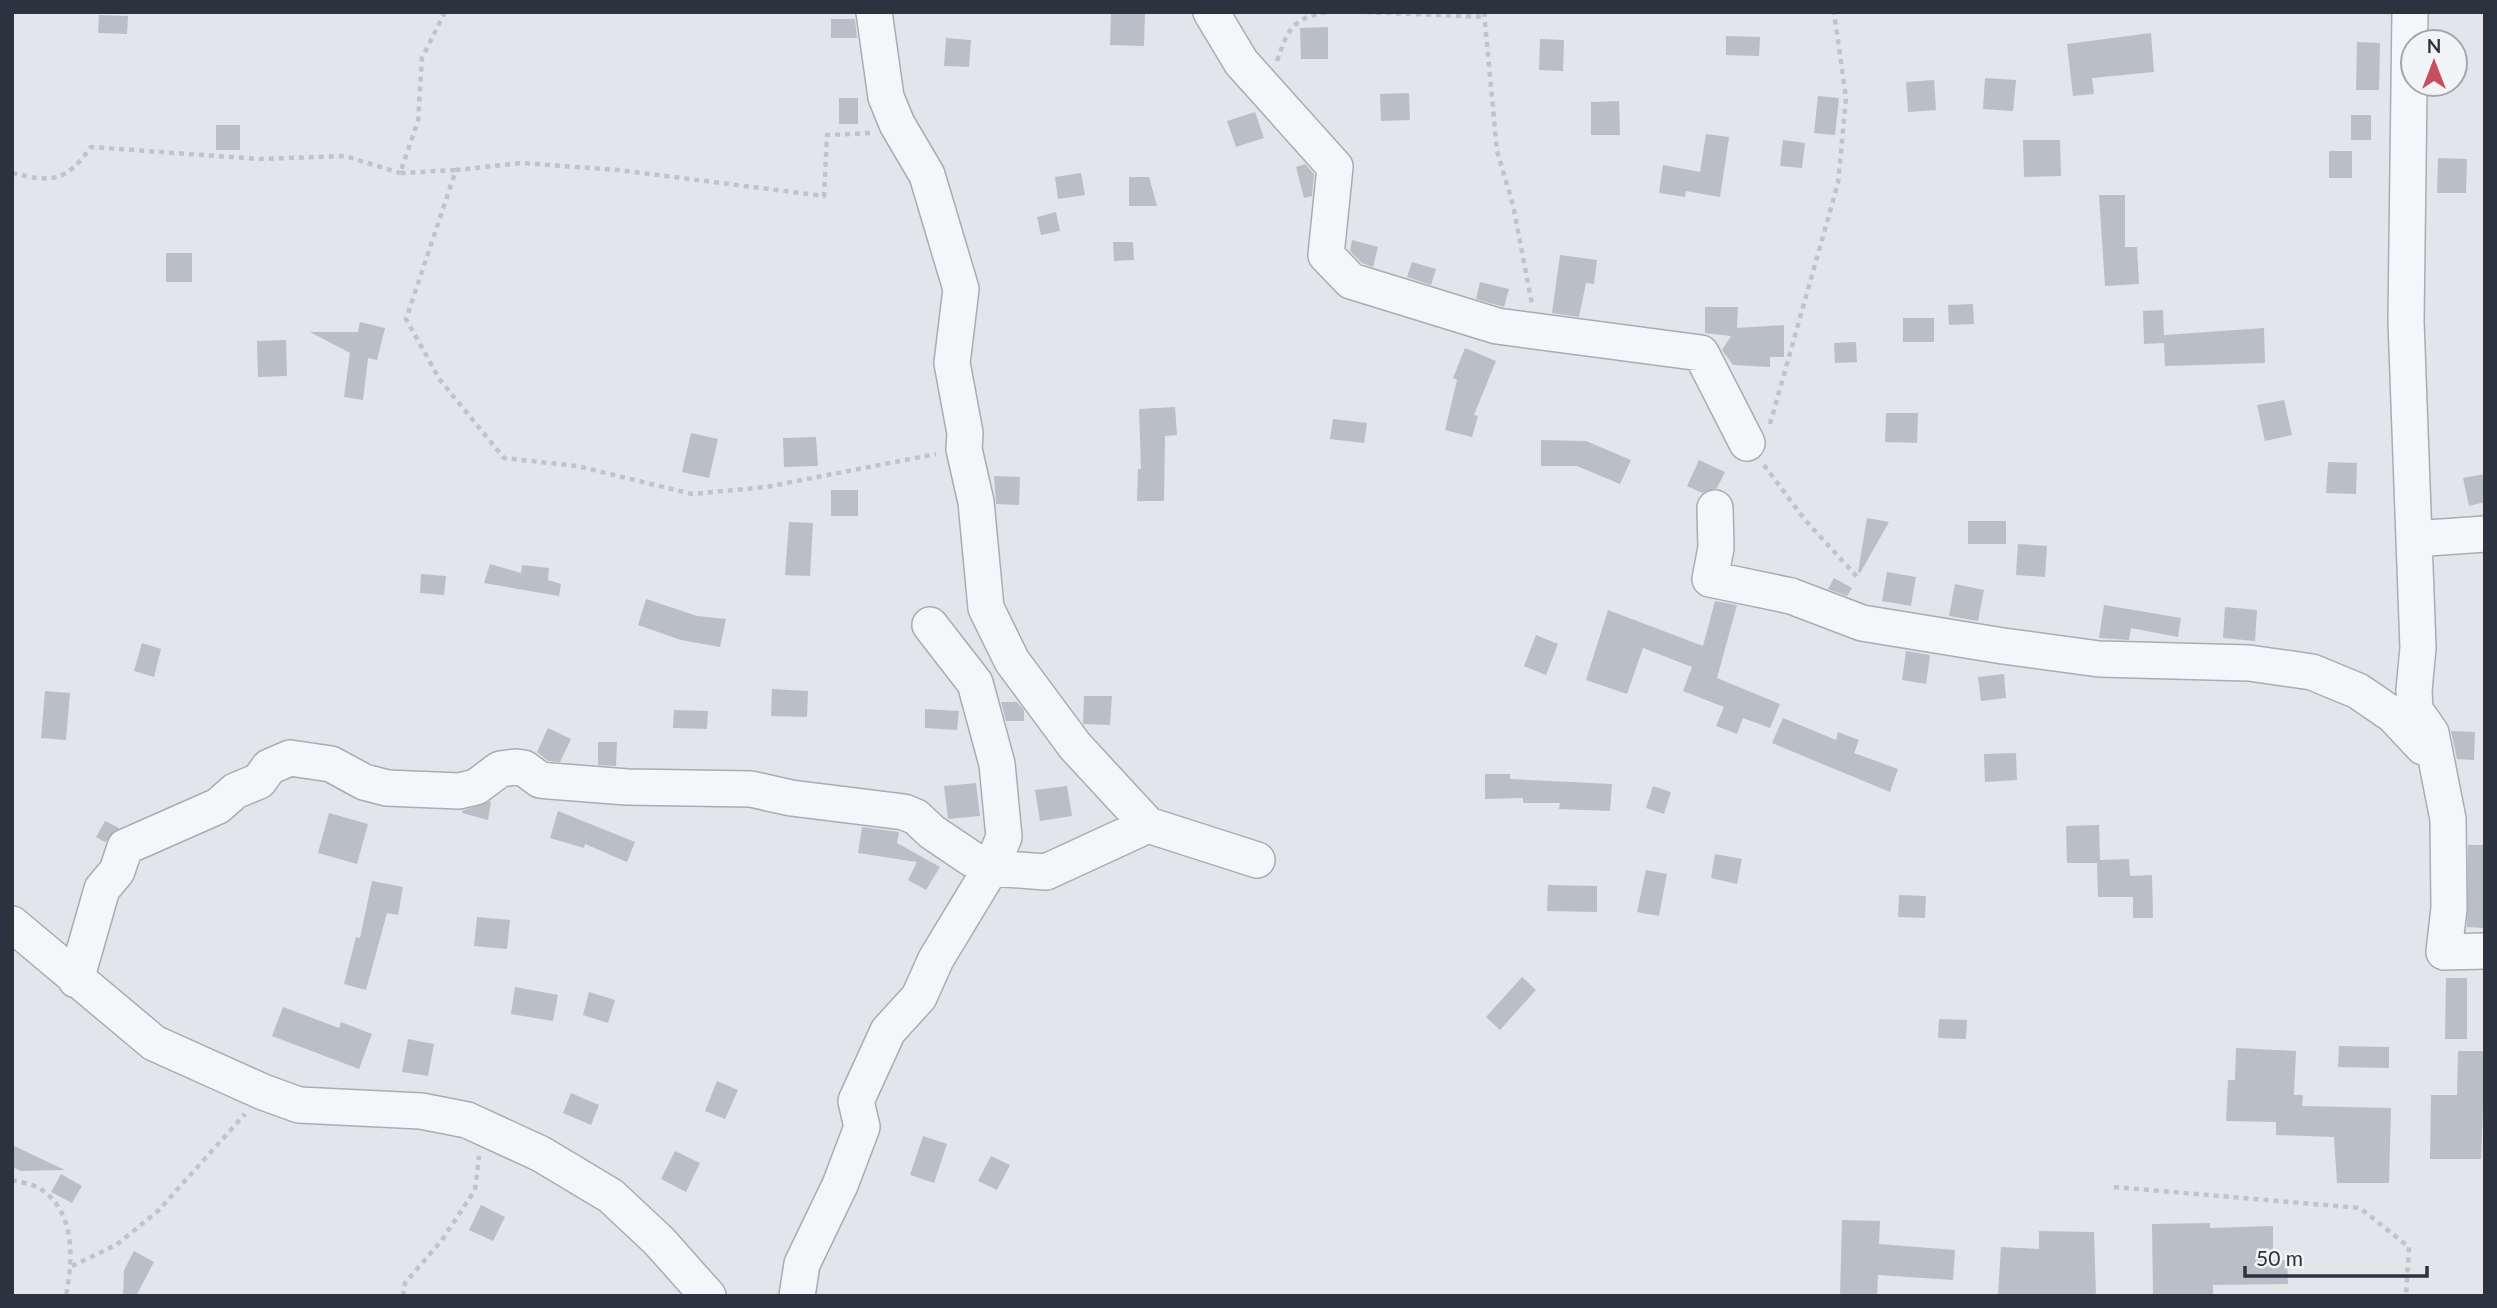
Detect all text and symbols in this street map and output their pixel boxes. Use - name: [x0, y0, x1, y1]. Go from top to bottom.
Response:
- north arrow: [2399, 28, 2469, 98]
- text: N: [2427, 34, 2441, 57]
- scale bar: [2245, 1234, 2427, 1278]
- text: 50 m: [2256, 1245, 2303, 1270]

